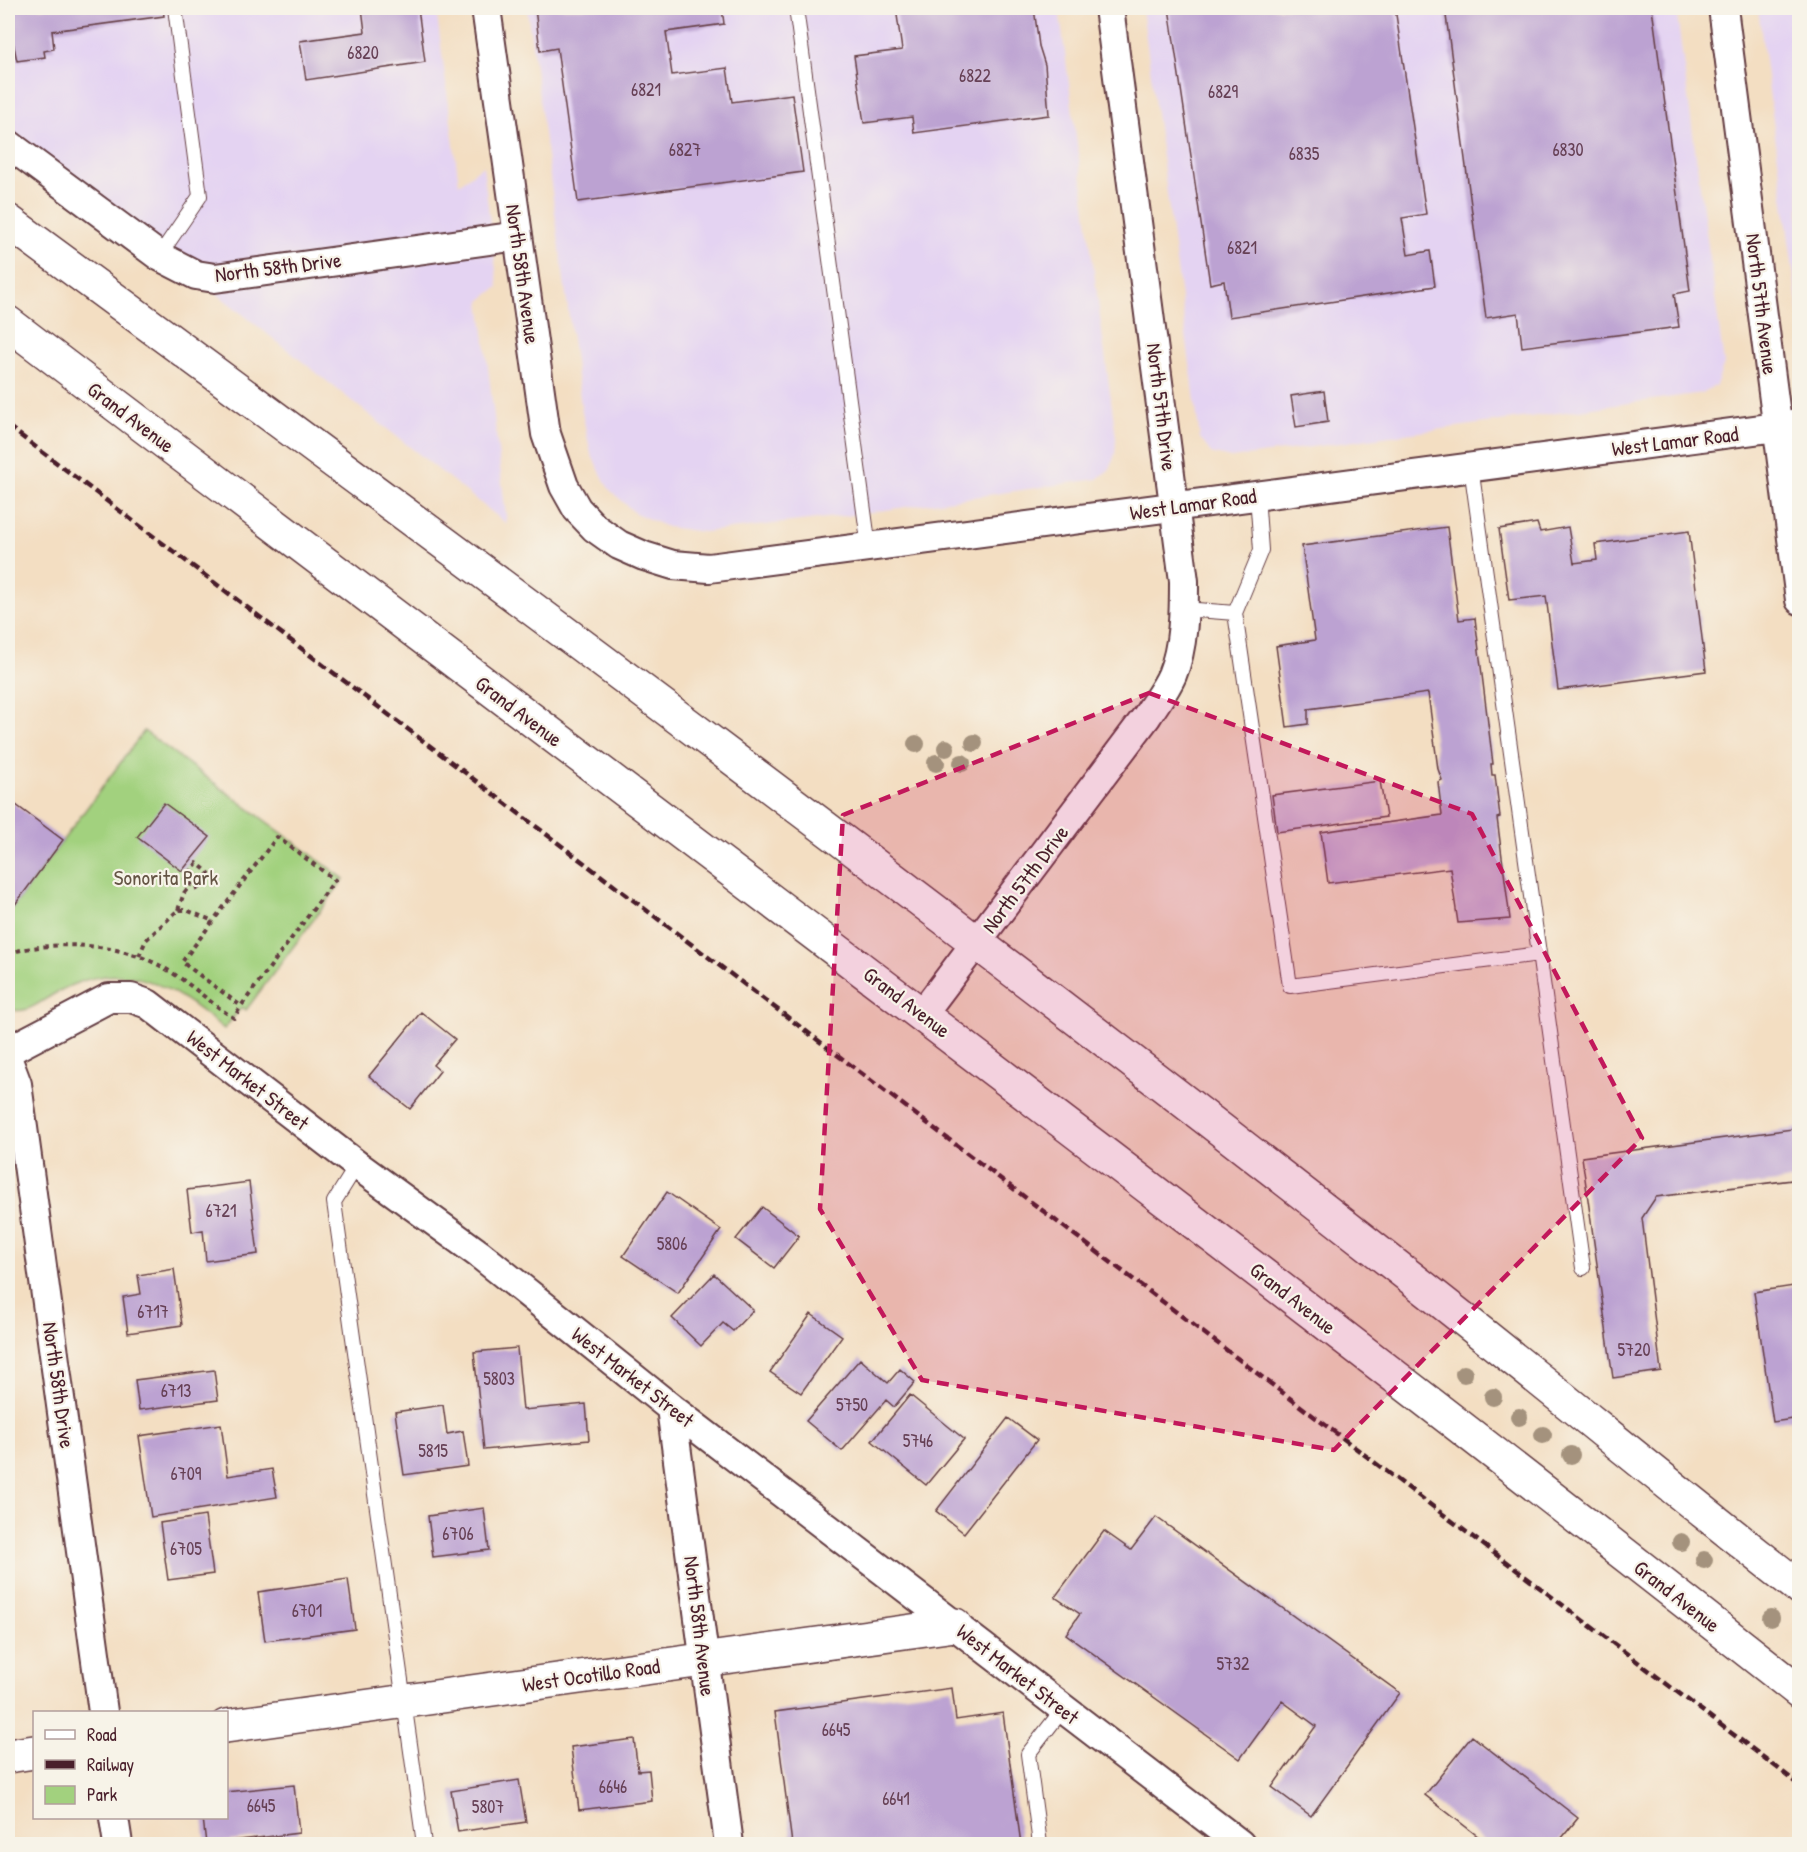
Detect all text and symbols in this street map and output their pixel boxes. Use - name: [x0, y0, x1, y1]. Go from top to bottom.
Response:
- house number: 6820: [347, 40, 379, 65]
- house number: 6822: [959, 63, 991, 88]
- house number: 6821: [631, 77, 661, 102]
- house number: 6829: [1208, 79, 1238, 104]
- house number: 6827: [669, 137, 701, 162]
- house number: 6830: [1552, 137, 1584, 162]
- house number: 6835: [1289, 141, 1320, 166]
- street label: North 58th Avenue: [499, 202, 547, 346]
- street label: North 57th Avenue: [1739, 232, 1785, 376]
- house number: 6821: [1227, 235, 1257, 260]
- street label: North 58th Drive: [213, 245, 343, 289]
- street label: North 57th Drive: [1140, 342, 1184, 472]
- street label: Grand Avenue: [81, 375, 181, 459]
- street label: West Lamar Road: [1610, 419, 1740, 463]
- street label: West Lamar Road: [1128, 481, 1258, 527]
- street label: Grand Avenue: [469, 669, 569, 753]
- street label: North 57th Drive: [975, 819, 1075, 939]
- park label: Sonorita Park: [114, 863, 218, 892]
- street label: Grand Avenue: [857, 960, 957, 1044]
- street label: West Market Street: [181, 1023, 316, 1138]
- house number: 6721: [205, 1198, 237, 1223]
- house number: 5806: [657, 1231, 687, 1256]
- street label: Grand Avenue: [1244, 1255, 1342, 1341]
- house number: 6717: [137, 1299, 169, 1324]
- street label: North 58th Drive: [36, 1320, 82, 1450]
- street label: West Market Street: [566, 1320, 701, 1435]
- house number: 5720: [1617, 1337, 1651, 1362]
- house number: 5803: [483, 1366, 515, 1391]
- house number: 6713: [161, 1378, 191, 1403]
- house number: 5750: [836, 1392, 868, 1417]
- house number: 5746: [903, 1428, 933, 1453]
- house number: 5815: [418, 1438, 448, 1463]
- house number: 6709: [171, 1461, 202, 1486]
- house number: 6706: [442, 1521, 474, 1546]
- house number: 6705: [170, 1536, 202, 1561]
- street label: Grand Avenue: [1628, 1553, 1726, 1639]
- street label: North 58th Avenue: [677, 1554, 723, 1698]
- house number: 6701: [292, 1598, 322, 1623]
- street label: West Market Street: [951, 1617, 1086, 1732]
- street label: West Ocotillo Road: [520, 1651, 662, 1699]
- house number: 5732: [1216, 1651, 1250, 1676]
- legend: [33, 1711, 228, 1819]
- house number: 6645: [822, 1717, 851, 1742]
- text: Road: [87, 1722, 117, 1747]
- text: Railway: [87, 1752, 134, 1777]
- house number: 6646: [599, 1774, 627, 1799]
- text: Park: [87, 1782, 118, 1807]
- house number: 6641: [882, 1786, 910, 1811]
- house number: 6645: [247, 1793, 276, 1818]
- house number: 5807: [472, 1794, 504, 1819]

